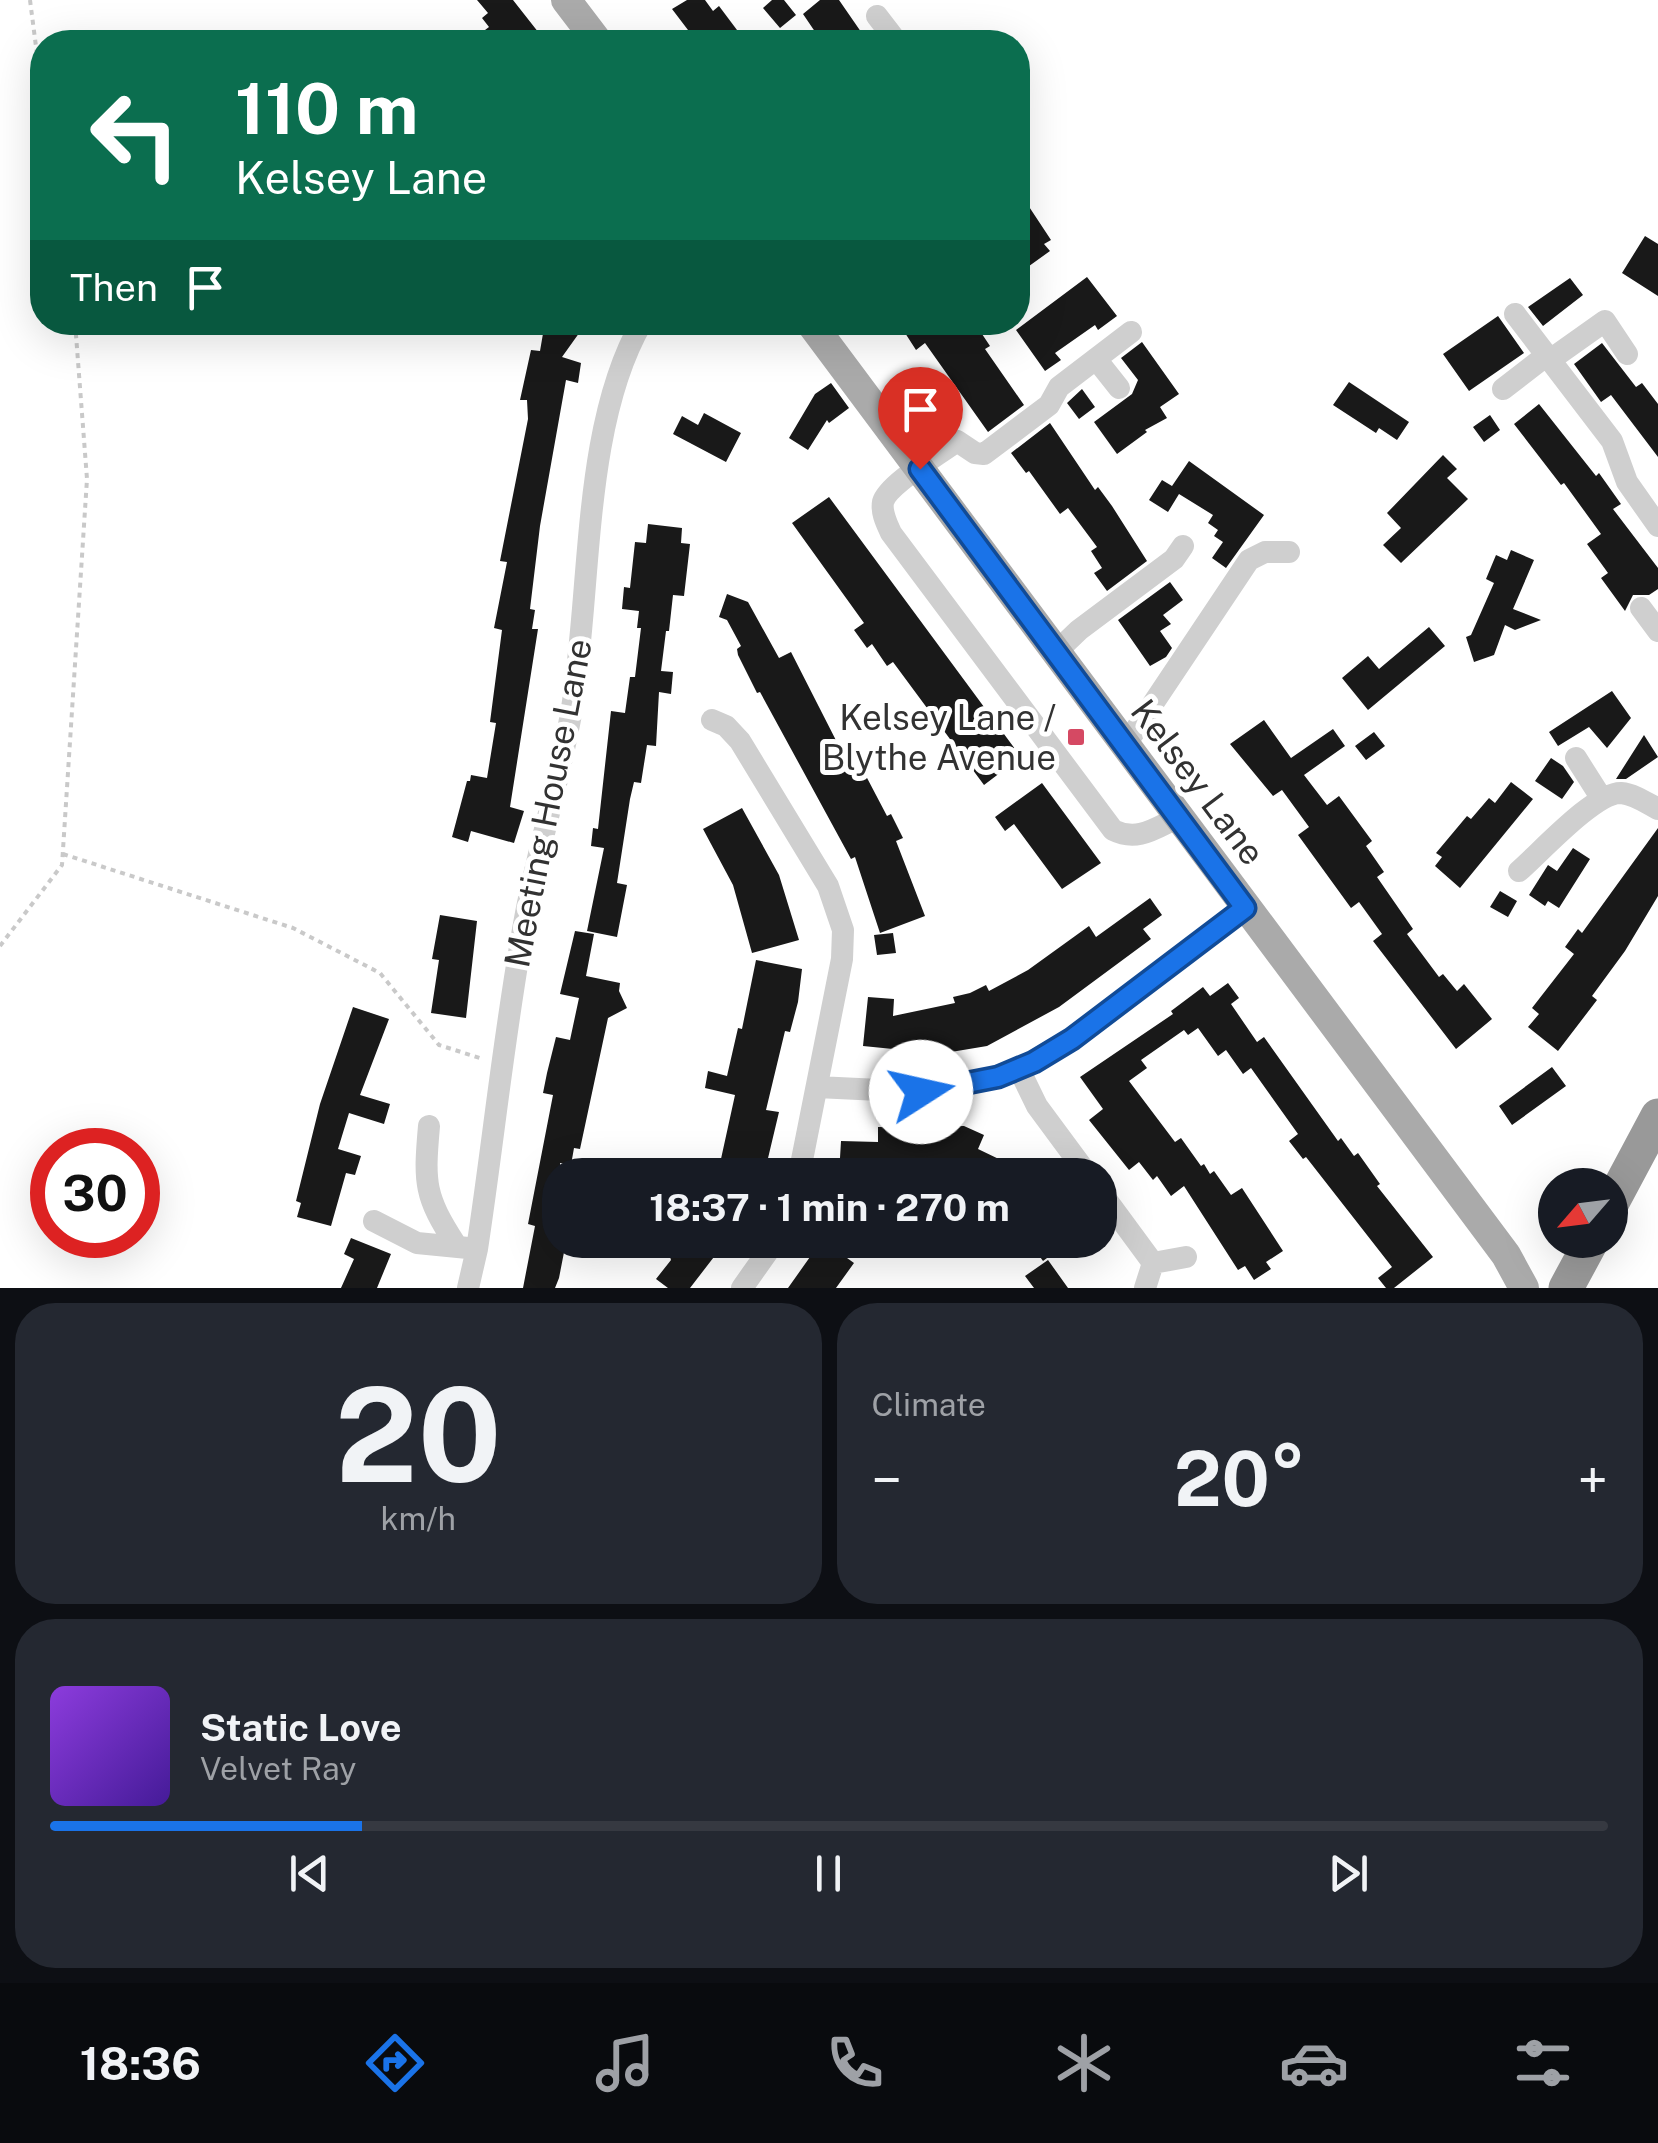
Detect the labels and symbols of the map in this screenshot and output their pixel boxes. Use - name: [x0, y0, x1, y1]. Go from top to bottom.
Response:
- pin: [878, 367, 963, 470]
- street label: Meeting House Lane: [496, 635, 600, 971]
- street label: Kelsey Lane: [1123, 691, 1273, 873]
- place label: Kelsey Lane / Blythe Avenue: [822, 697, 1056, 778]
- marker: Kelsey Lane / Blythe Avenue: [1065, 726, 1087, 748]
- position arrow: [869, 1040, 973, 1144]
- speed limit sign: 30: [30, 1128, 160, 1258]
- north arrow: [1538, 1168, 1628, 1258]

